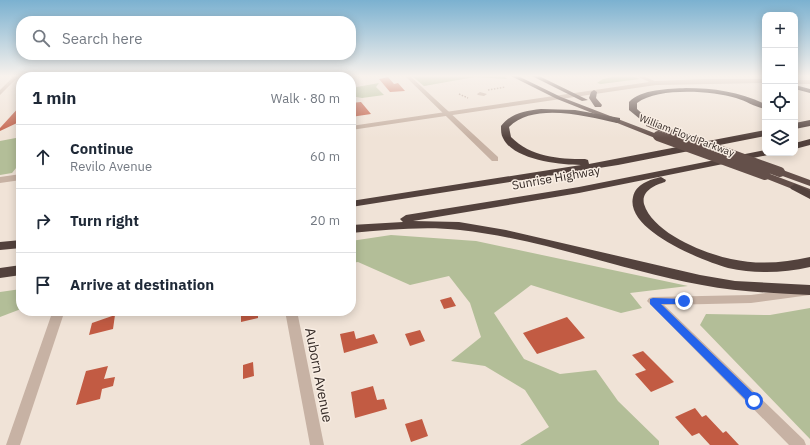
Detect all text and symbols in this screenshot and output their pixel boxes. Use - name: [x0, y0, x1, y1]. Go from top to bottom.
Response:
- map controls: [762, 12, 798, 156]
- button: +: [762, 12, 798, 48]
- search box: [16, 16, 356, 60]
- icon: search: [30, 27, 52, 49]
- text: Search here: [62, 29, 142, 48]
- button: −: [762, 48, 798, 84]
- button: locate: [762, 84, 798, 120]
- text: 1 min: [32, 87, 76, 109]
- text: Walk · 80 m: [271, 90, 340, 107]
- street label: William Floyd Parkway: [637, 111, 736, 160]
- button: layers: [762, 120, 798, 156]
- text: Continue: [70, 139, 134, 158]
- icon: ahead: [32, 146, 54, 168]
- text: 60 m: [310, 148, 340, 165]
- text: Revilo Avenue: [70, 158, 152, 175]
- street label: Sunrise Highway: [511, 162, 601, 193]
- icon: right: [32, 210, 54, 232]
- text: Turn right: [70, 211, 139, 230]
- text: 20 m: [310, 212, 340, 229]
- icon: arrive: [32, 274, 54, 296]
- text: Arrive at destination: [70, 275, 214, 294]
- route end: [675, 292, 693, 310]
- street label: Auborn Avenue: [301, 326, 337, 424]
- route start: [745, 392, 763, 410]

